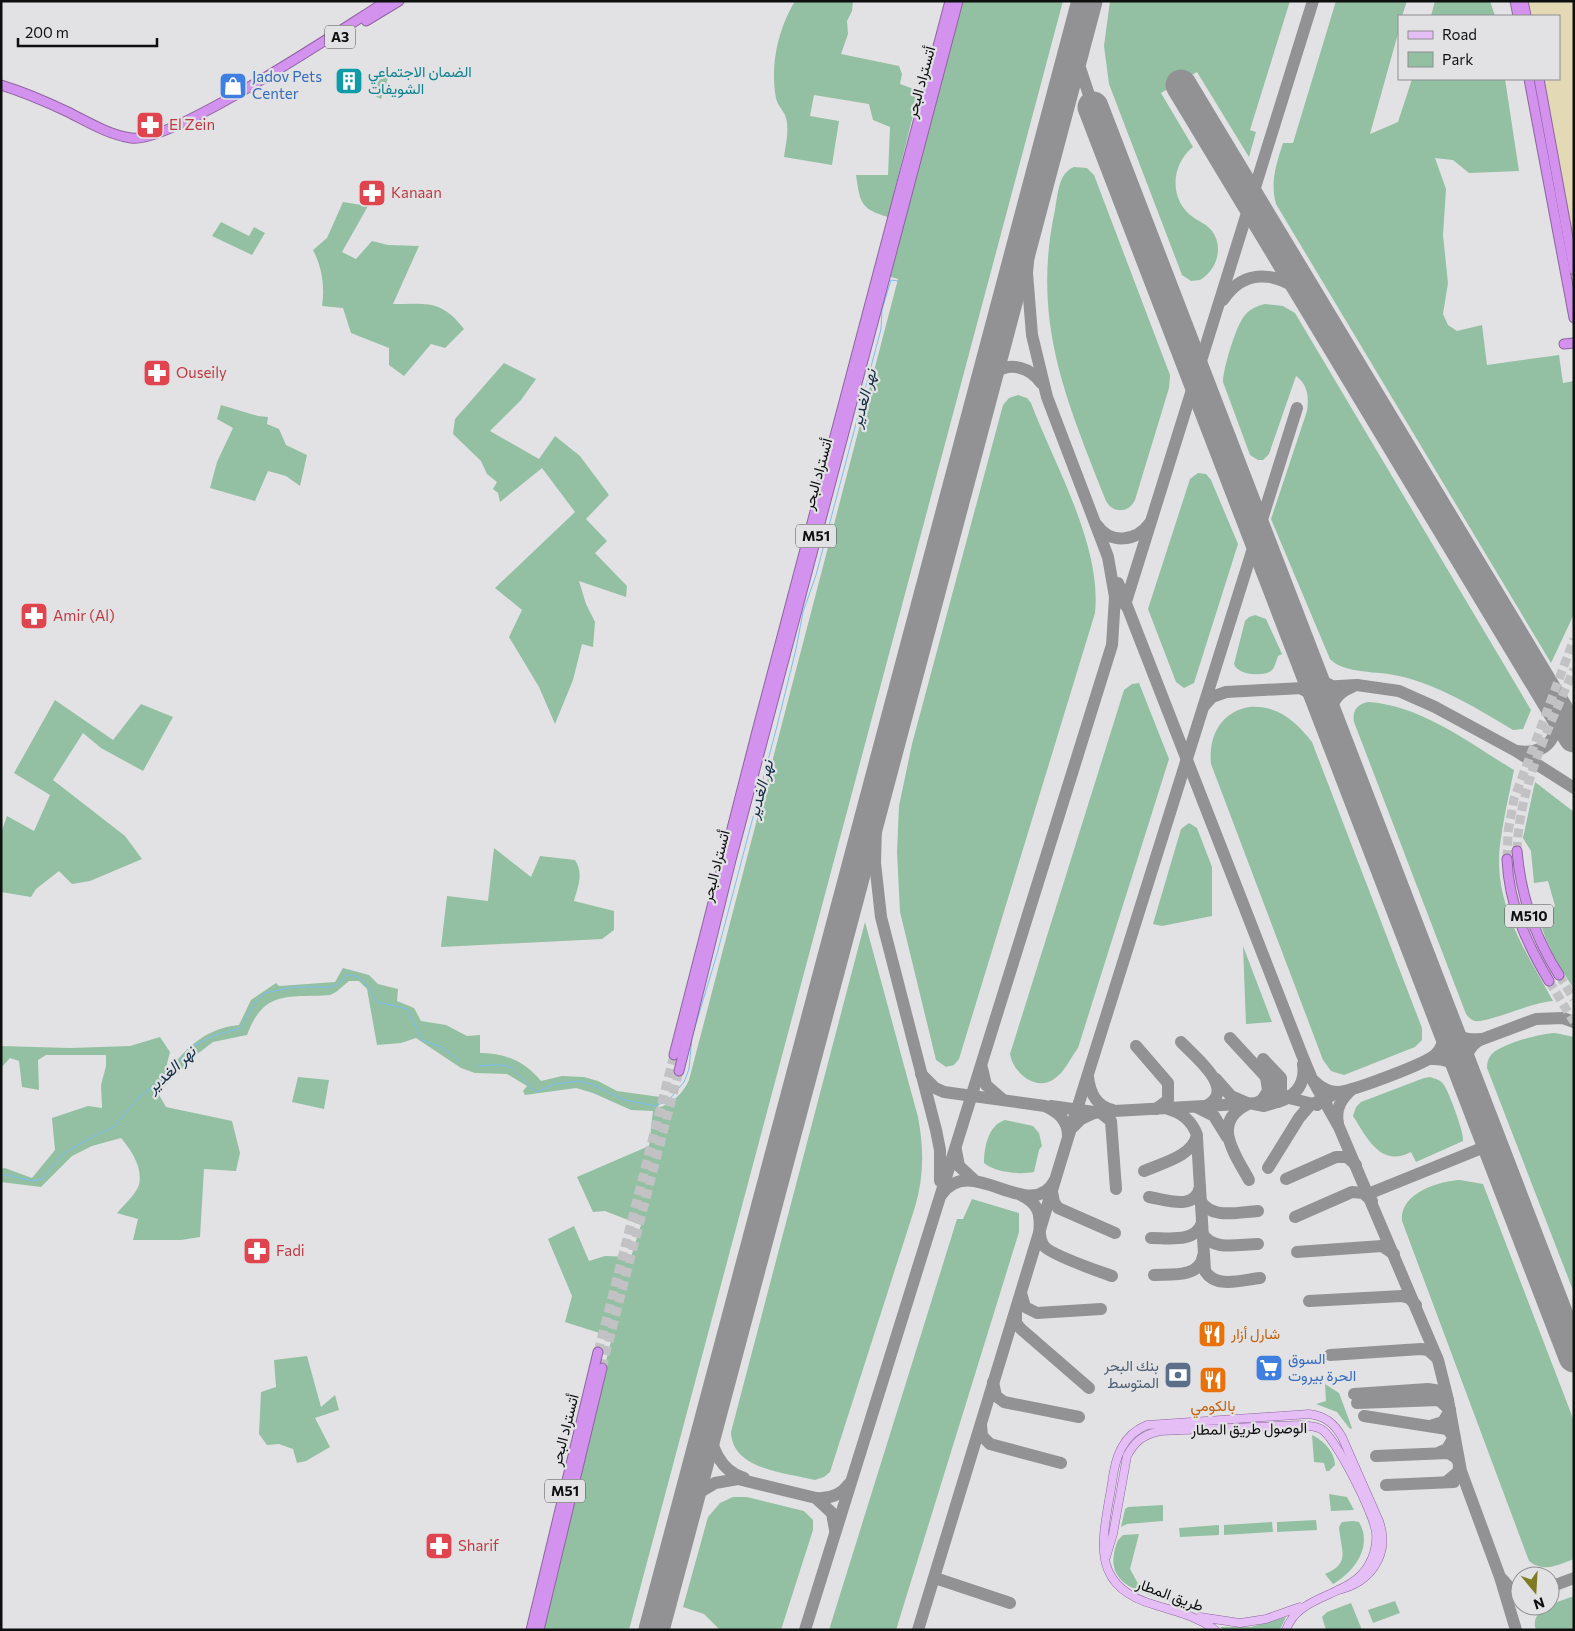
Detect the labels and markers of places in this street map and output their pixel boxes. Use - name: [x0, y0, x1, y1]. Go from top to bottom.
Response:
- place label: الضمان الاجتماعي الشويفات: [368, 62, 472, 98]
- building icon: الضمان الاجتماعي الشويفات: [334, 66, 364, 96]
- place label: Jadov Pets Center: [252, 67, 322, 102]
- shop icon: Jadov Pets Center: [218, 71, 248, 101]
- pharmacy icon: El Zein: [135, 110, 165, 140]
- place label: El Zein: [169, 115, 215, 133]
- pharmacy icon: Kanaan: [357, 178, 387, 208]
- place label: Kanaan: [391, 183, 442, 201]
- pharmacy icon: Ouseily: [142, 358, 172, 388]
- place label: Ouseily: [176, 363, 227, 381]
- pharmacy icon: Amir (Al): [19, 601, 49, 631]
- place label: Amir (Al): [53, 606, 115, 624]
- pharmacy icon: Fadi: [242, 1236, 272, 1266]
- place label: Fadi: [276, 1241, 305, 1259]
- restaurant icon: شارل أزار: [1197, 1319, 1227, 1349]
- place label: شارل أزار: [1230, 1324, 1280, 1343]
- place label: السوق الحرة بيروت: [1288, 1349, 1356, 1385]
- supermarket icon: السوق الحرة بيروت: [1254, 1353, 1284, 1383]
- place label: بنك البحر المتوسط: [1103, 1356, 1159, 1392]
- bank icon: بنك البحر المتوسط: [1163, 1360, 1193, 1390]
- restaurant icon: بالكومي: [1198, 1365, 1228, 1395]
- place label: بالكومي: [1190, 1396, 1236, 1419]
- pharmacy icon: Sharif: [424, 1531, 454, 1561]
- place label: Sharif: [458, 1536, 499, 1554]

